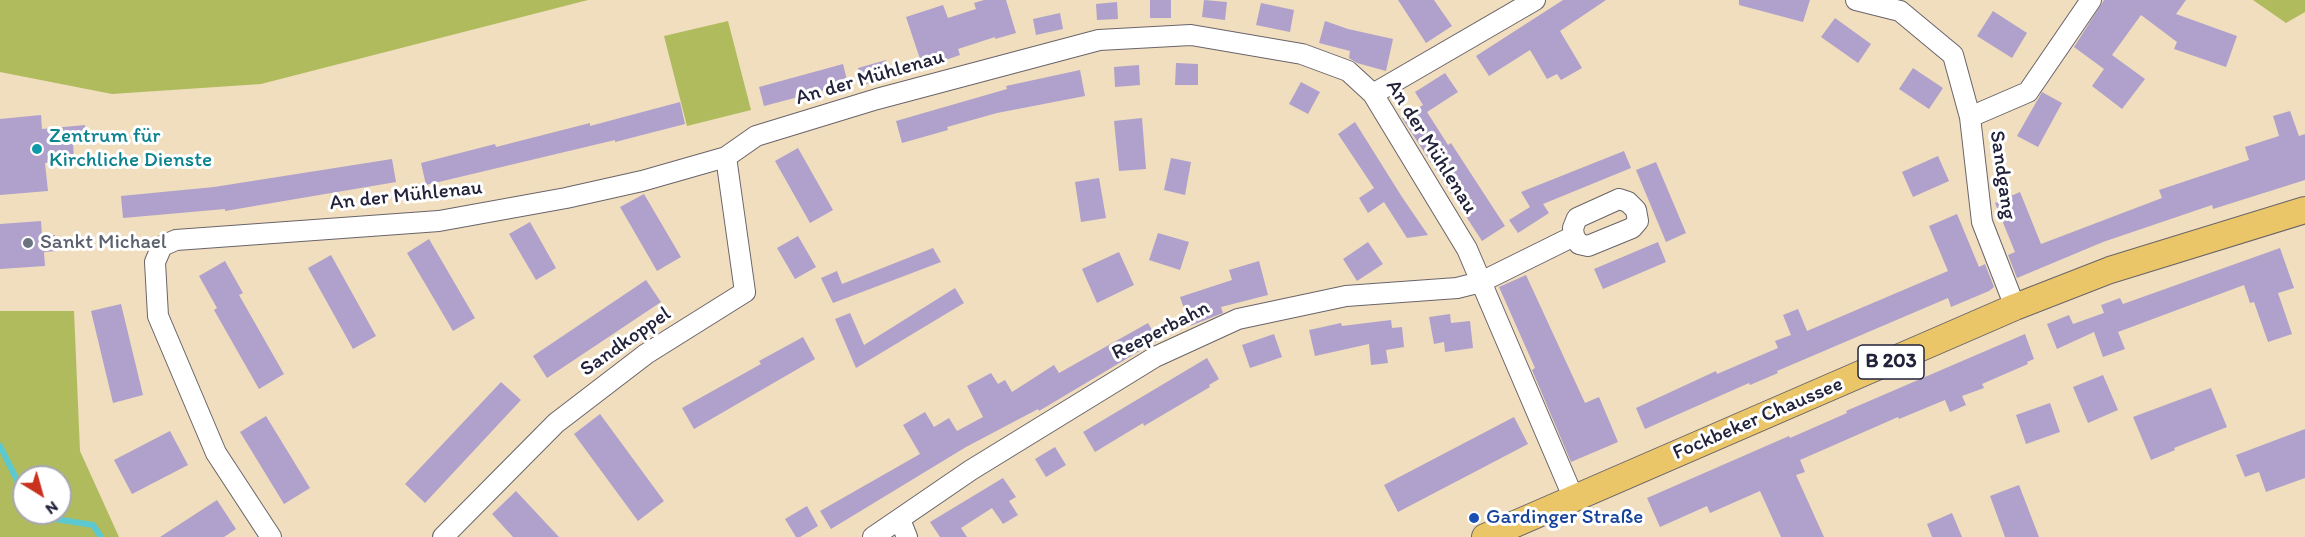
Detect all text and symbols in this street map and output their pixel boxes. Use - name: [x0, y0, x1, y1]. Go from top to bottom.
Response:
- street label: An der Mühlenau: [793, 45, 947, 111]
- street label: An der Mühlenau: [1380, 75, 1482, 219]
- place label: Zentrum für Kirchliche Dienste: [49, 124, 212, 174]
- street label: Sandgang: [1983, 129, 2021, 221]
- marker: Zentrum für Kirchliche Dienste: [30, 142, 44, 156]
- street label: An der Mühlenau: [328, 175, 484, 217]
- place label: Sankt Michael: [40, 230, 167, 256]
- marker: Sankt Michael: [21, 236, 35, 250]
- street label: Reeperbahn: [1108, 296, 1214, 366]
- street label: Sandkoppel: [576, 302, 676, 382]
- road number: B 203: [1858, 345, 1924, 379]
- street label: Fockbeker Chaussee: [1669, 372, 1847, 466]
- north arrow: [12, 465, 72, 525]
- text: N: [42, 497, 62, 519]
- place label: Gardinger Straße: [1486, 505, 1643, 531]
- marker: Gardinger Straße: [1467, 511, 1481, 525]

